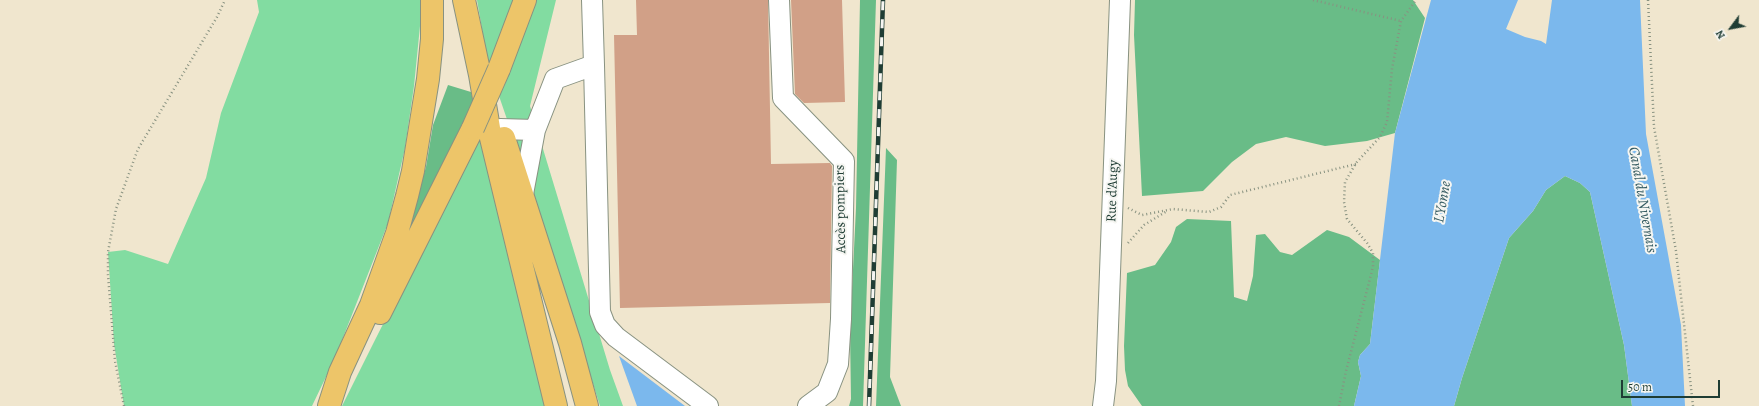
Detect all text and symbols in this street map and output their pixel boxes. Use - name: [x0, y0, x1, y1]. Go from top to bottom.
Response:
- north arrow: [1711, 8, 1751, 48]
- text: N: [1712, 27, 1729, 42]
- water label: Canal du Nivernais: [1624, 146, 1660, 254]
- street label: Rue d'Augy: [1104, 160, 1122, 222]
- street label: Accès pompiers: [832, 165, 850, 253]
- water label: L'Yonne: [1431, 180, 1455, 224]
- scale bar: [1623, 372, 1722, 398]
- text: 50 m: [1628, 379, 1652, 395]

